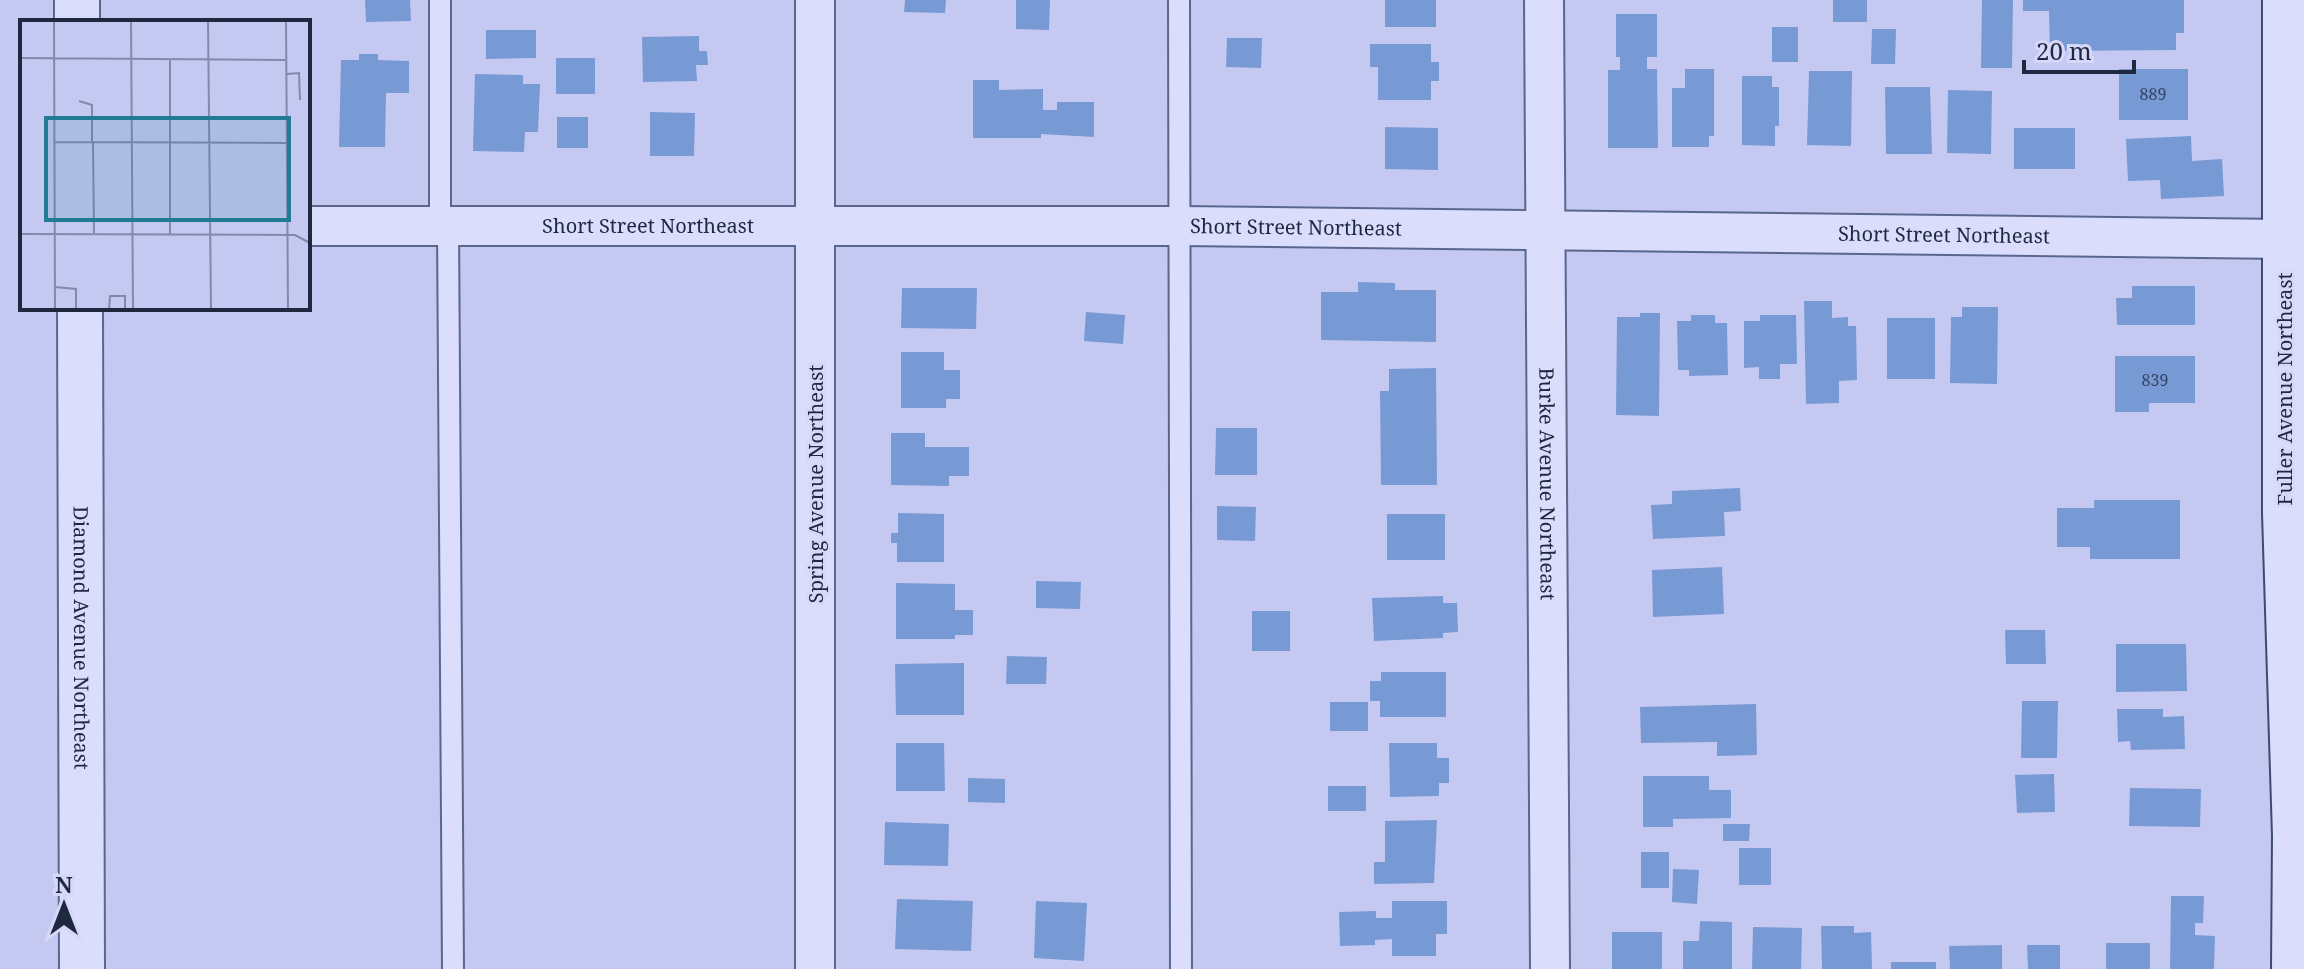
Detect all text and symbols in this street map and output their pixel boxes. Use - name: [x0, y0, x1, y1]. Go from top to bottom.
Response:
- inset map: [20, 20, 310, 310]
- scale bar: [2024, 24, 2134, 74]
- text: 20 m: [2036, 34, 2092, 67]
- house number: 889: [2140, 83, 2166, 105]
- street label: Short Street Northeast: [542, 212, 754, 239]
- street label: Short Street Northeast: [1190, 212, 1402, 242]
- street label: Short Street Northeast: [1838, 220, 2050, 249]
- street label: Fuller Avenue Northeast: [2271, 273, 2298, 505]
- street label: Spring Avenue Northeast: [802, 365, 829, 603]
- street label: Burke Avenue Northeast: [1533, 367, 1562, 601]
- house number: 839: [2142, 369, 2168, 391]
- street label: Diamond Avenue Northeast: [68, 506, 95, 770]
- north arrow: [24, 865, 104, 945]
- text: N: [55, 869, 73, 899]

